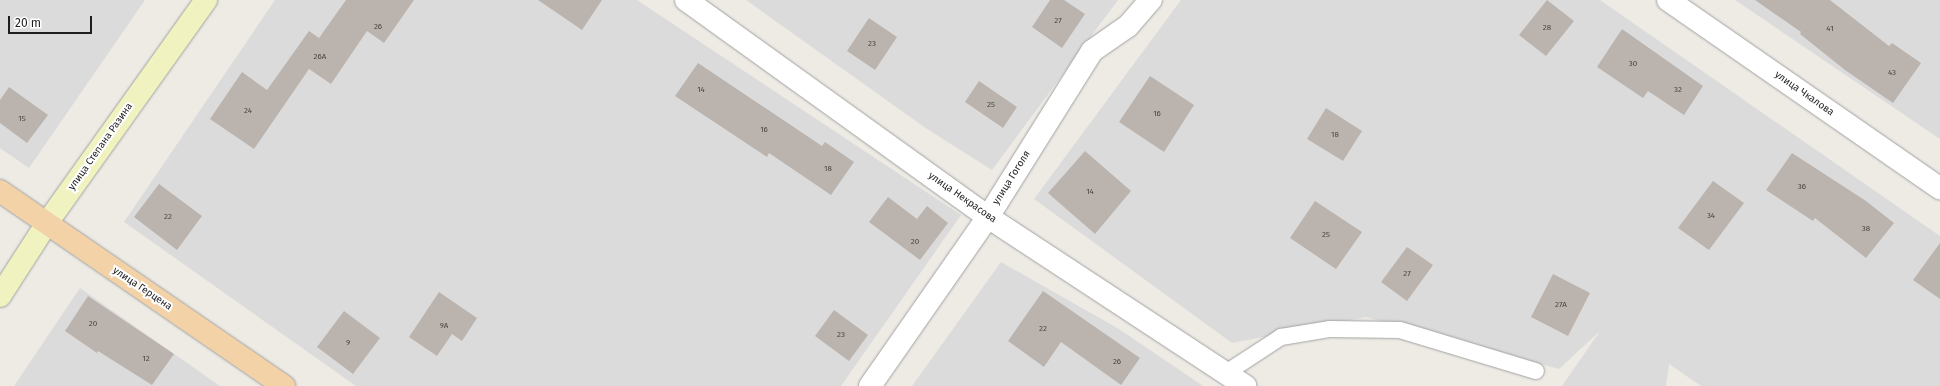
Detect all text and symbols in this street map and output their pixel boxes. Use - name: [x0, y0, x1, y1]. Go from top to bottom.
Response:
- scale bar: [10, 8, 94, 34]
- text: 20 m: [15, 16, 41, 30]
- house number: 27: [1054, 16, 1062, 26]
- house number: 26: [374, 22, 382, 32]
- house number: 28: [1543, 23, 1551, 33]
- house number: 41: [1826, 24, 1834, 34]
- house number: 23: [868, 39, 876, 49]
- house number: 26А: [314, 52, 326, 62]
- house number: 30: [1629, 59, 1637, 69]
- house number: 43: [1888, 68, 1896, 78]
- street label: улица Чкалова: [1772, 69, 1836, 119]
- house number: 14: [697, 85, 705, 95]
- house number: 32: [1674, 85, 1682, 95]
- house number: 25: [987, 100, 995, 110]
- street label: улица Степана Разина: [66, 101, 136, 193]
- house number: 24: [244, 106, 252, 116]
- house number: 16: [1153, 109, 1161, 119]
- house number: 15: [18, 114, 26, 124]
- house number: 16: [760, 125, 768, 135]
- house number: 18: [1331, 130, 1339, 140]
- street label: улица Гоголя: [991, 149, 1033, 207]
- house number: 18: [824, 164, 832, 174]
- street label: улица Некрасова: [926, 170, 998, 226]
- house number: 36: [1798, 182, 1806, 192]
- house number: 14: [1086, 187, 1094, 197]
- house number: 34: [1707, 211, 1715, 221]
- house number: 22: [164, 212, 172, 222]
- house number: 38: [1862, 224, 1870, 234]
- house number: 25: [1322, 230, 1330, 240]
- house number: 20: [911, 237, 919, 247]
- street label: улица Герцена: [110, 265, 174, 313]
- house number: 27: [1403, 269, 1411, 279]
- house number: 27А: [1555, 300, 1567, 310]
- house number: 20: [89, 319, 97, 329]
- house number: 9А: [440, 321, 448, 331]
- house number: 22: [1039, 324, 1047, 334]
- house number: 23: [837, 330, 845, 340]
- house number: 9: [346, 338, 350, 348]
- house number: 12: [142, 354, 150, 364]
- house number: 26: [1113, 357, 1121, 367]

